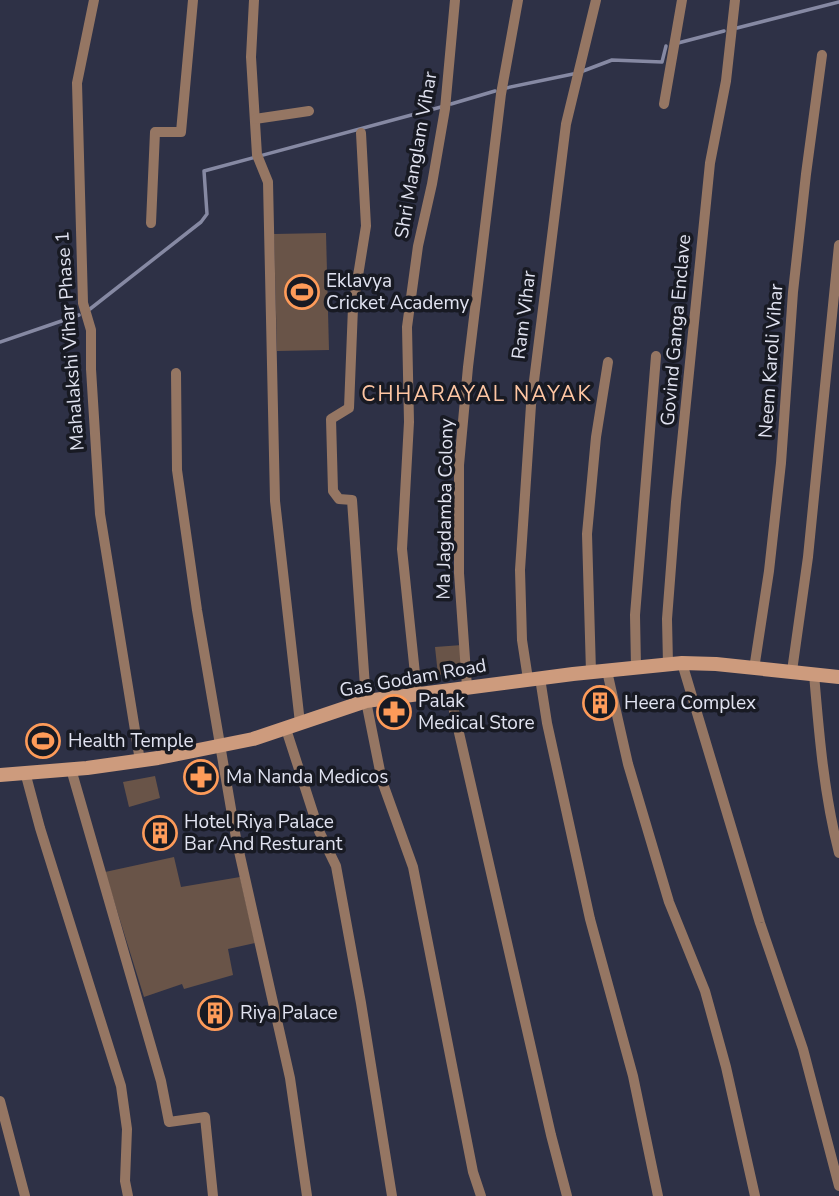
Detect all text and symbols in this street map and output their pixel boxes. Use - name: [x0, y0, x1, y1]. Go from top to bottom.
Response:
- street label: Shri Manglam Vihar: [389, 69, 443, 240]
- street label: Mahalakshi Vihar Phase 1: [49, 230, 91, 452]
- street label: Govind Ganga Enclave: [655, 233, 697, 427]
- place label: Eklavya Cricket Academy: [326, 268, 470, 316]
- street label: Ram Vihar: [506, 269, 542, 361]
- sports icon: Eklavya Cricket Academy: [283, 273, 321, 311]
- street label: Neem Karoli Vihar: [753, 283, 789, 439]
- district label: CHHARAYAL NAYAK: [361, 380, 593, 408]
- street label: Ma Jagdamba Colony: [430, 418, 460, 600]
- street label: Gas Godam Road: [337, 652, 489, 704]
- building icon: Heera Complex: [581, 684, 619, 722]
- place label: Palak Medical Store: [418, 688, 535, 736]
- place label: Heera Complex: [624, 690, 756, 716]
- pharmacy icon: Palak Medical Store: [375, 693, 413, 731]
- sports icon: Health Temple: [24, 722, 62, 760]
- place label: Health Temple: [68, 728, 194, 754]
- pharmacy icon: Ma Nanda Medicos: [182, 758, 220, 796]
- place label: Ma Nanda Medicos: [226, 764, 388, 790]
- place label: Hotel Riya Palace Bar And Resturant: [184, 809, 343, 857]
- building icon: Hotel Riya Palace Bar And Resturant: [141, 814, 179, 852]
- building icon: Riya Palace: [196, 994, 234, 1032]
- place label: Riya Palace: [240, 1000, 338, 1026]

